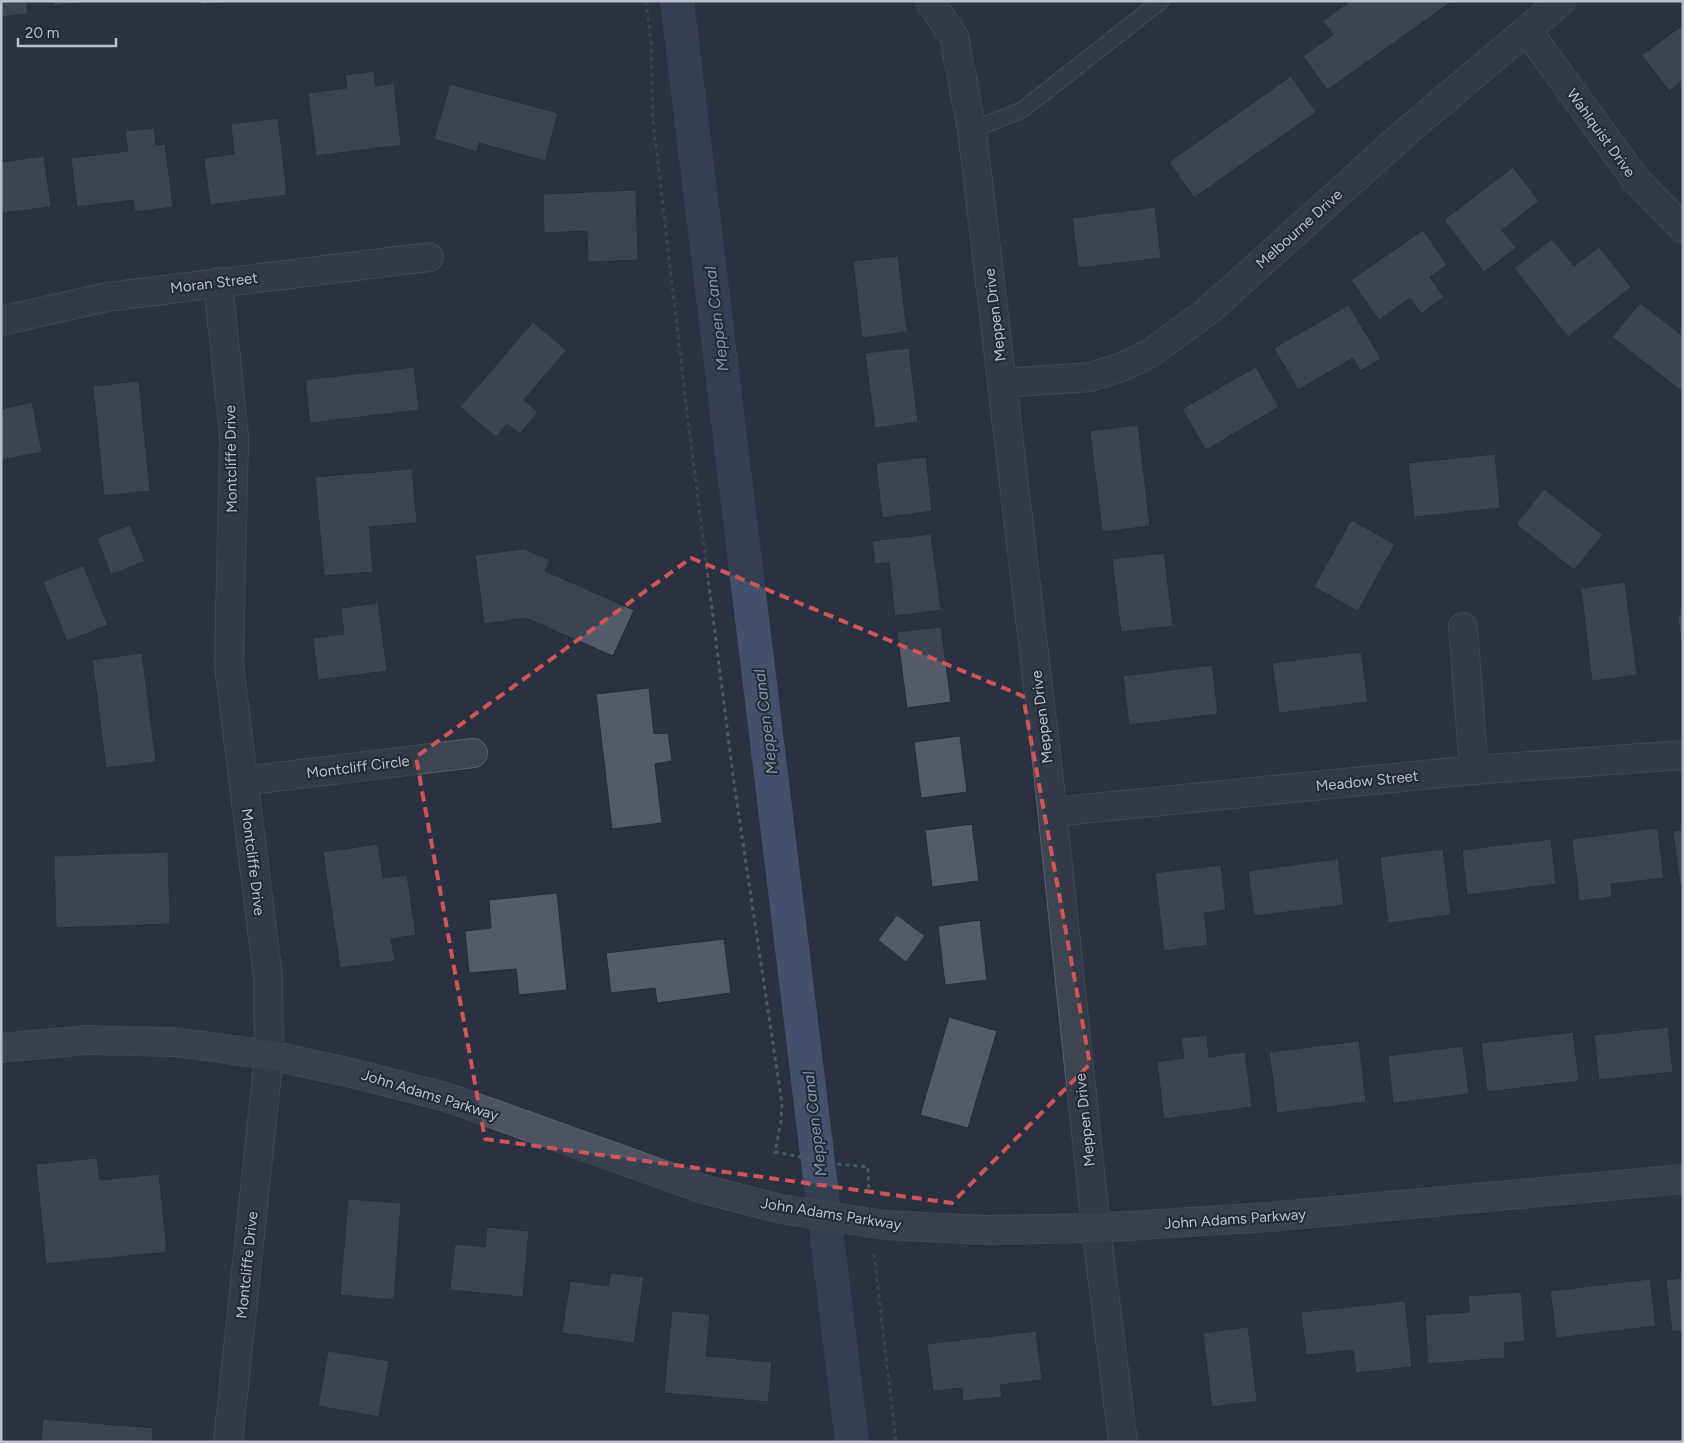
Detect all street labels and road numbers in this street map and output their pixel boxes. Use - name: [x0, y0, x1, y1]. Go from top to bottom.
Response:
- street label: Wahlquist Drive: [1563, 85, 1639, 181]
- street label: Melbourne Drive: [1252, 185, 1346, 273]
- street label: Meppen Drive: [980, 267, 1010, 363]
- street label: Moran Street: [169, 269, 259, 297]
- street label: Montcliffe Drive: [221, 405, 241, 513]
- street label: Meppen Drive: [1027, 669, 1057, 765]
- street label: Montcliff Circle: [305, 752, 411, 782]
- street label: Meadow Street: [1315, 767, 1420, 795]
- street label: Montcliffe Drive: [237, 807, 269, 917]
- street label: John Adams Parkway: [359, 1066, 501, 1124]
- street label: Meppen Drive: [1071, 1073, 1099, 1167]
- street label: John Adams Parkway: [759, 1194, 903, 1234]
- street label: John Adams Parkway: [1163, 1205, 1307, 1233]
- street label: Montcliffe Drive: [232, 1210, 262, 1320]

